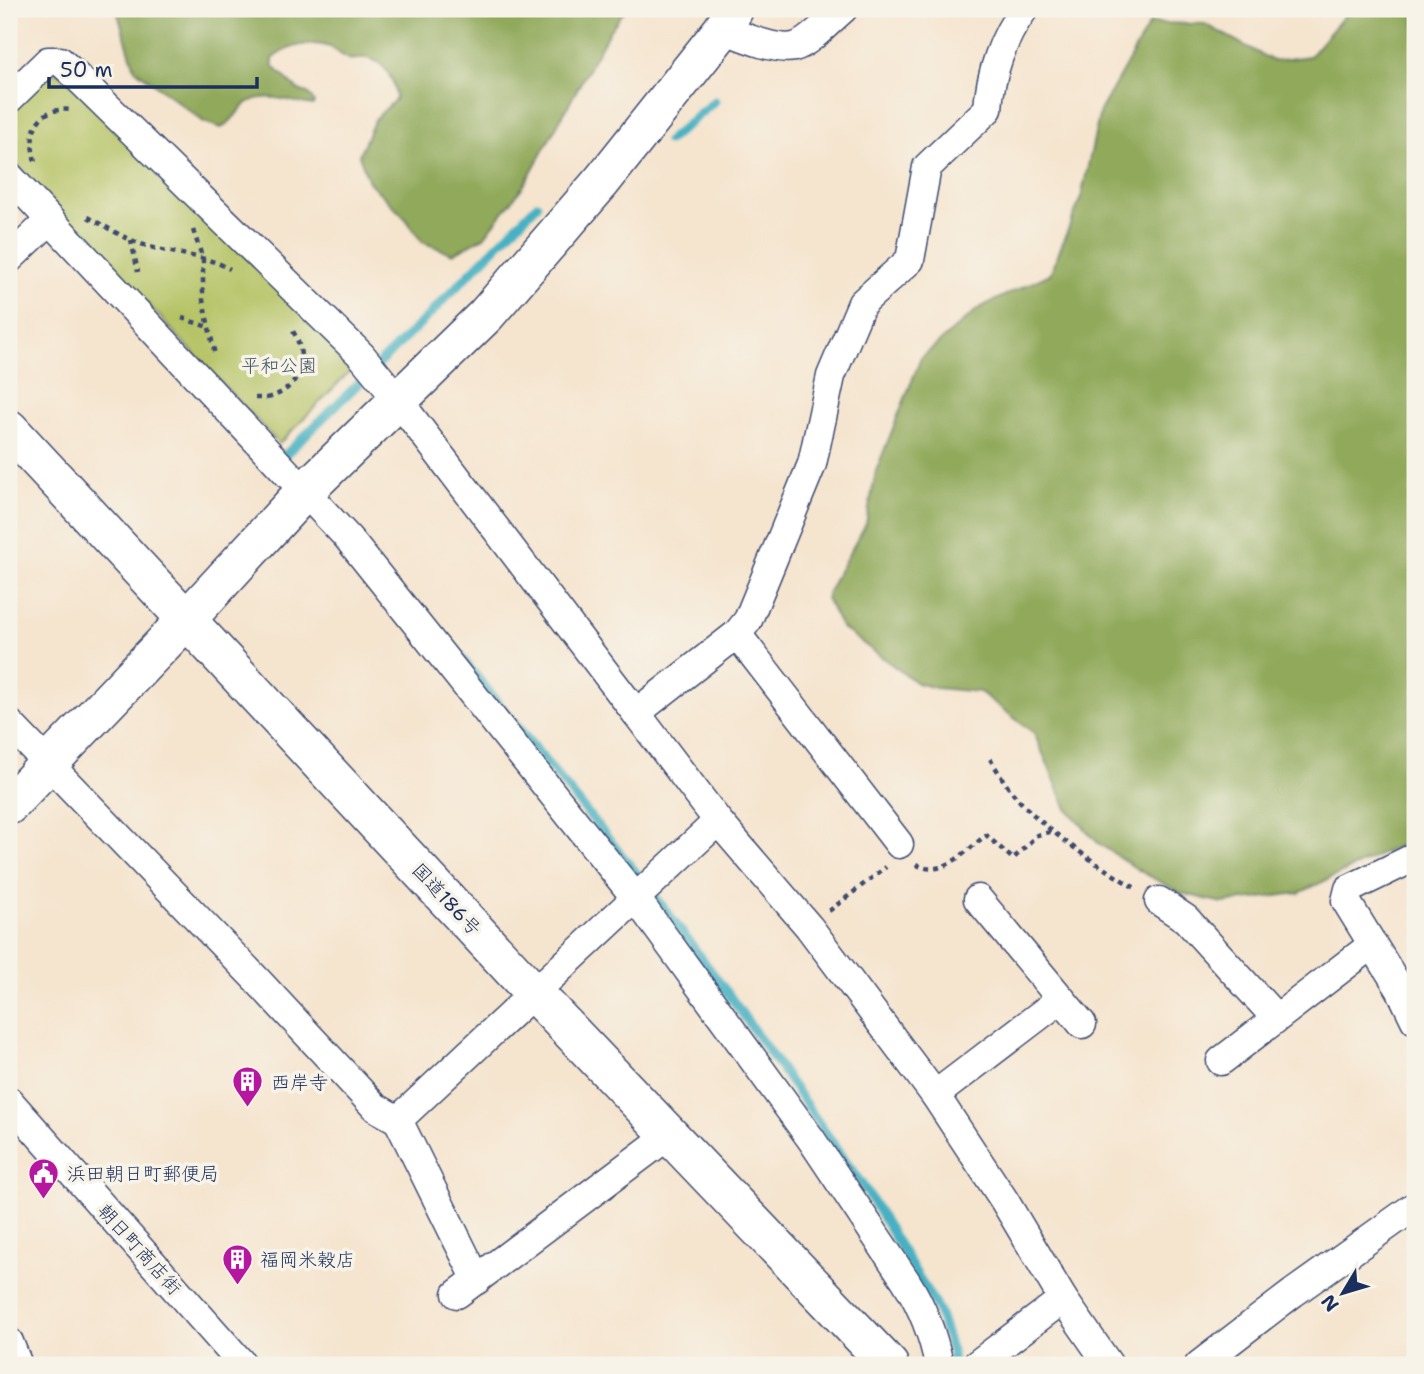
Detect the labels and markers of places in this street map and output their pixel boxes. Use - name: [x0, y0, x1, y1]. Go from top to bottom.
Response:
- building icon: 西岸寺: [231, 1065, 265, 1109]
- place label: 西岸寺: [271, 1070, 328, 1095]
- public building icon: 浜田朝日町郵便局: [27, 1156, 61, 1200]
- place label: 浜田朝日町郵便局: [67, 1161, 219, 1186]
- building icon: 福岡米穀店: [220, 1242, 254, 1286]
- place label: 福岡米穀店: [260, 1247, 355, 1272]

